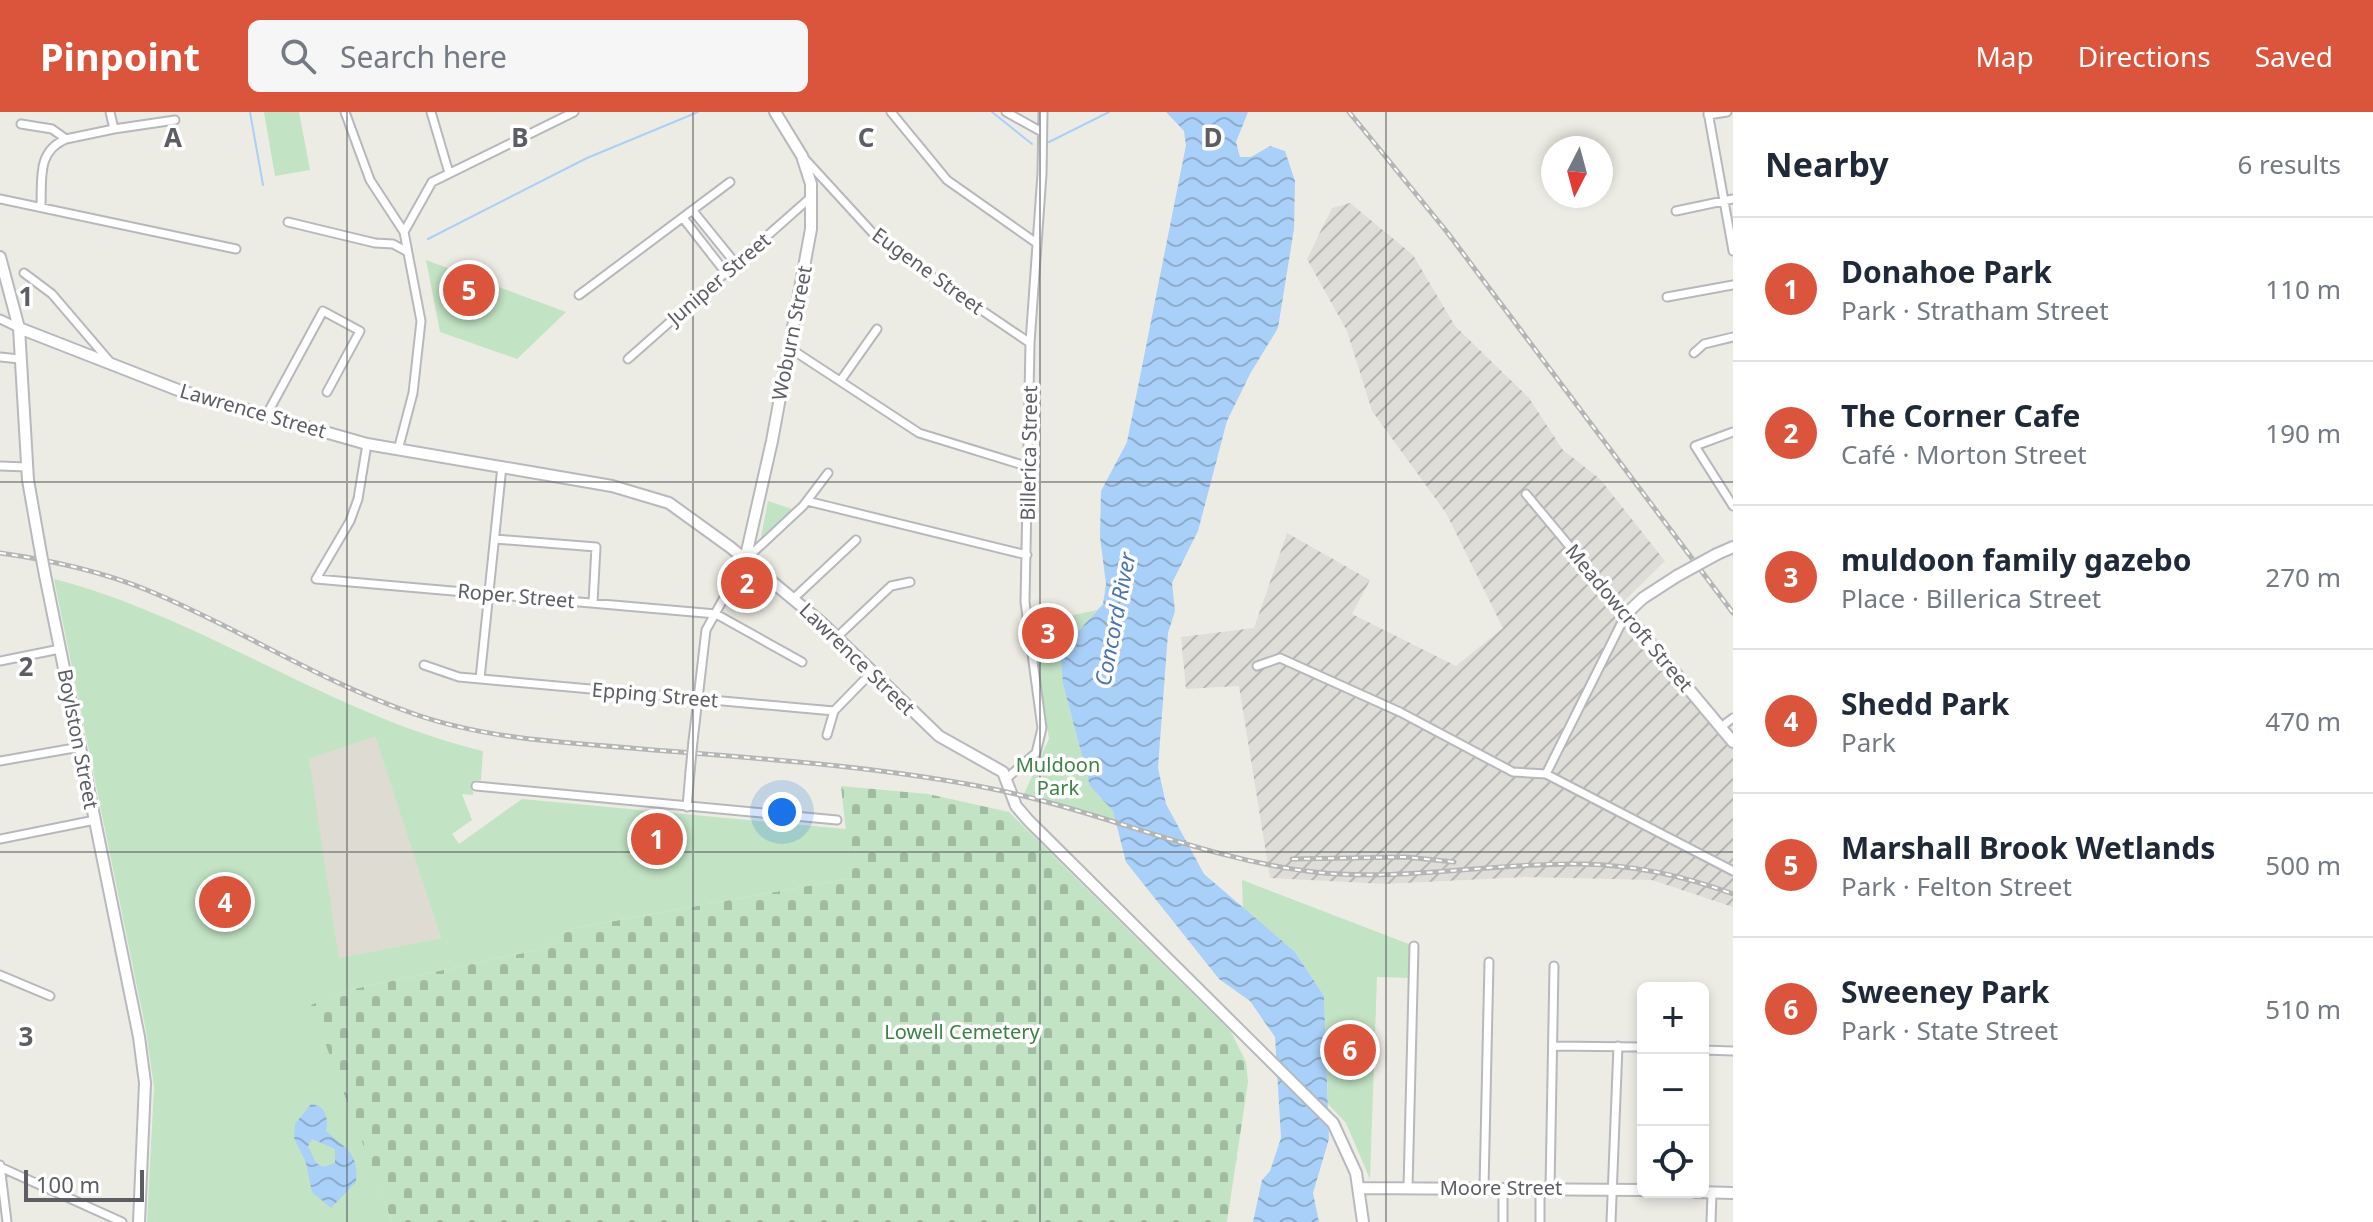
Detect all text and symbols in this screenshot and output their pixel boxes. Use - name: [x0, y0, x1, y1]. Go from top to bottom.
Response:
- search box: [248, 20, 808, 92]
- text: Pinpoint: [40, 30, 200, 82]
- icon: search: [276, 34, 320, 78]
- text: Search here: [340, 36, 507, 77]
- text: Map: [1975, 37, 2034, 75]
- text: Directions: [2078, 37, 2211, 75]
- text: Saved: [2255, 37, 2333, 75]
- text: A: [164, 119, 182, 155]
- text: B: [511, 119, 529, 155]
- text: C: [858, 119, 874, 155]
- text: D: [1203, 119, 1223, 155]
- north arrow: [1541, 136, 1613, 208]
- text: Nearby: [1765, 141, 1889, 187]
- text: 6 results: [2237, 146, 2341, 182]
- street label: Eugene Street: [867, 221, 990, 320]
- street label: Juniper Street: [660, 226, 776, 332]
- text: Donahoe Park: [1841, 251, 2052, 292]
- pin: 5: [443, 260, 495, 320]
- street label: Woburn Street: [765, 263, 818, 403]
- text: 1: [1784, 271, 1798, 307]
- text: 110 m: [2265, 271, 2341, 307]
- text: 1: [19, 278, 33, 314]
- text: Park · Stratham Street: [1841, 292, 2109, 328]
- street label: Lawrence Street: [177, 377, 329, 444]
- street label: Billerica Street: [1014, 385, 1043, 521]
- text: The Corner Cafe: [1841, 395, 2080, 436]
- text: 2: [1784, 415, 1798, 451]
- text: 190 m: [2265, 415, 2341, 451]
- text: Café · Morton Street: [1841, 436, 2087, 472]
- street label: Meadowcroft Street: [1560, 538, 1699, 697]
- text: muldoon family gazebo: [1841, 539, 2191, 580]
- water label: Concord River: [1086, 548, 1142, 688]
- pin: 2: [721, 553, 773, 613]
- text: 3: [1784, 559, 1798, 595]
- text: 270 m: [2265, 559, 2341, 595]
- street label: Roper Street: [456, 577, 576, 614]
- text: Place · Billerica Street: [1841, 580, 2101, 616]
- street label: Lawrence Street: [794, 597, 921, 721]
- pin: 3: [1022, 603, 1074, 663]
- text: 2: [19, 648, 34, 684]
- street label: Boylston Street: [52, 666, 105, 811]
- street label: Epping Street: [591, 676, 719, 713]
- text: Shedd Park: [1841, 683, 2009, 724]
- text: 4: [1784, 703, 1798, 739]
- text: 470 m: [2265, 703, 2341, 739]
- text: Park: [1841, 724, 1896, 760]
- park label: Muldoon Park: [1016, 751, 1100, 801]
- your location: [762, 792, 802, 832]
- pin: 1: [631, 809, 683, 869]
- text: Marshall Brook Wetlands: [1841, 827, 2215, 868]
- text: 5: [1784, 847, 1798, 883]
- text: 500 m: [2265, 847, 2341, 883]
- text: Park · Felton Street: [1841, 868, 2072, 904]
- pin: 4: [199, 872, 251, 932]
- text: Sweeney Park: [1841, 971, 2049, 1012]
- map controls: [1637, 982, 1709, 1198]
- button: +: [1637, 982, 1709, 1054]
- text: 6: [1784, 991, 1798, 1027]
- text: 510 m: [2265, 991, 2341, 1027]
- text: Park · State Street: [1841, 1012, 2058, 1048]
- text: 3: [19, 1018, 33, 1054]
- park label: Lowell Cemetery: [884, 1018, 1041, 1045]
- pin: 6: [1324, 1020, 1376, 1080]
- button: −: [1637, 1054, 1709, 1126]
- button: locate: [1637, 1126, 1709, 1198]
- scale bar: [24, 1166, 144, 1202]
- text: 100 m: [36, 1169, 100, 1199]
- street label: Moore Street: [1440, 1174, 1562, 1201]

